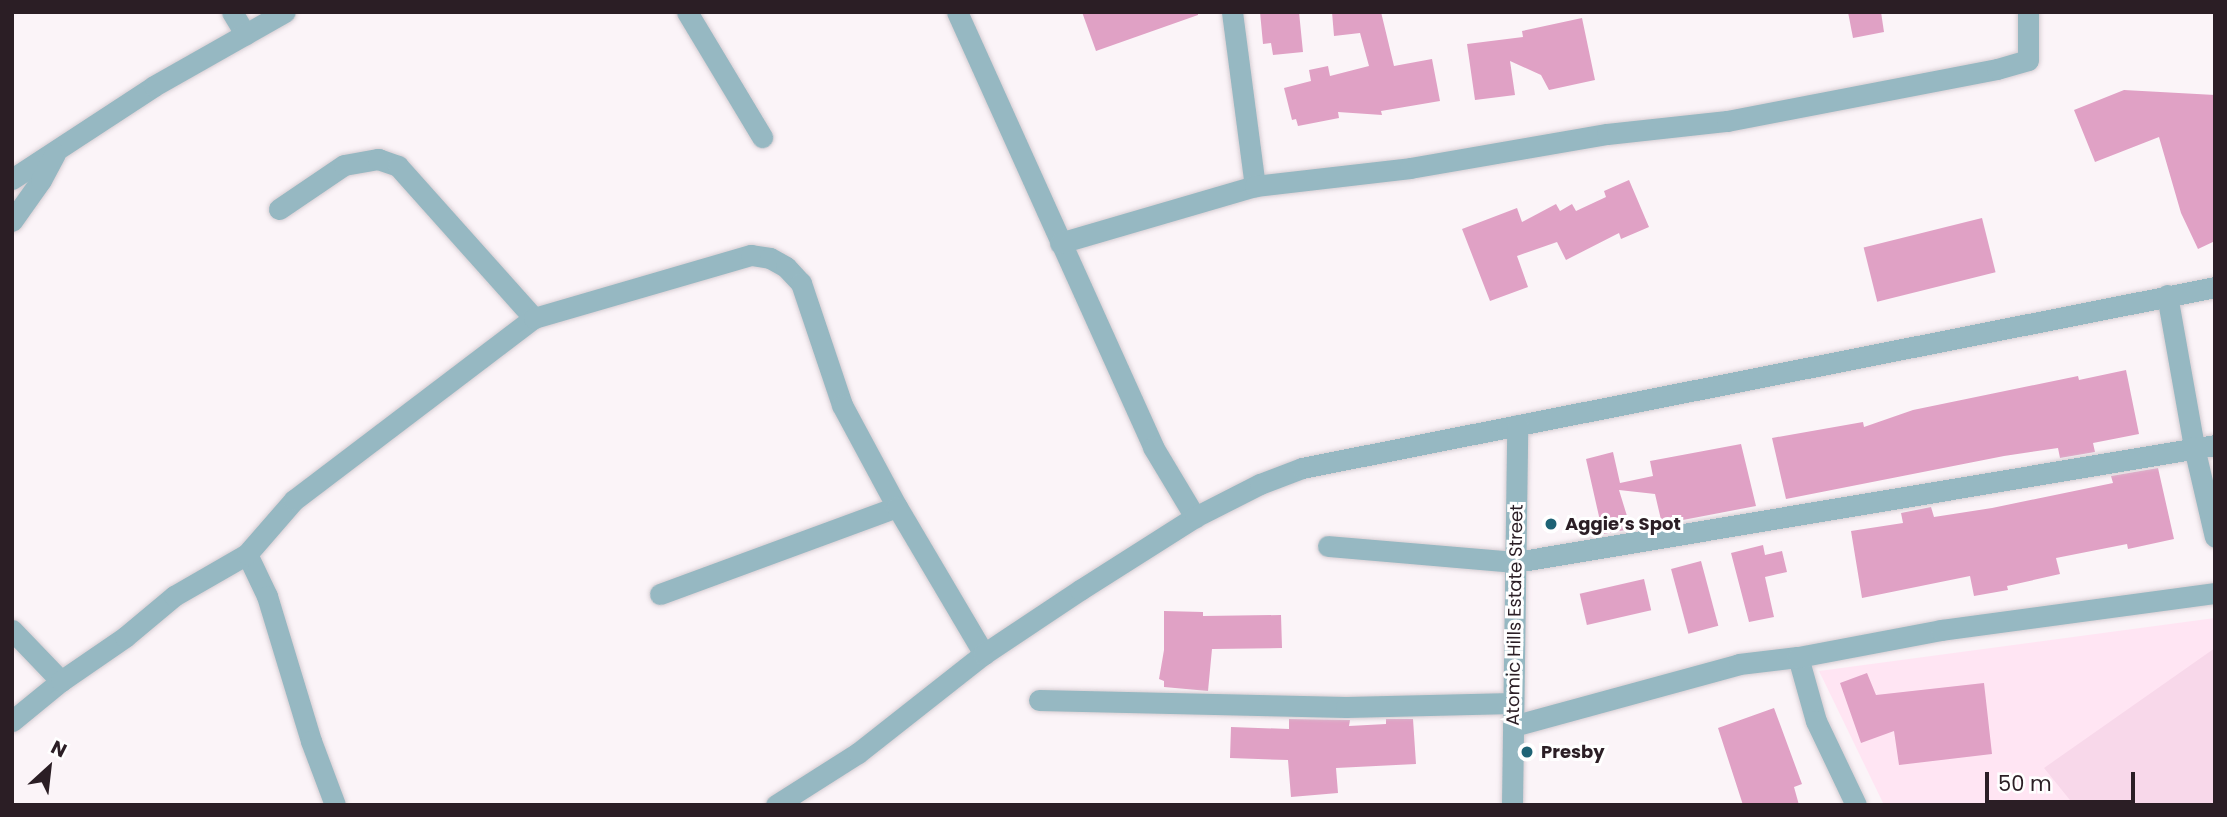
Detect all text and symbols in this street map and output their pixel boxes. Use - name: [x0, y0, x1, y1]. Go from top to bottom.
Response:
- street label: Atomic Hills Estate Street: [1502, 504, 1528, 726]
- place label: Aggie’s Spot: [1565, 513, 1681, 535]
- marker: Aggie’s Spot: [1543, 516, 1559, 532]
- north arrow: [14, 733, 84, 803]
- text: N: [46, 734, 71, 764]
- place label: Presby: [1541, 741, 1605, 763]
- marker: Presby: [1519, 744, 1535, 760]
- scale bar: [1989, 758, 2140, 802]
- text: 50 m: [1998, 769, 2052, 798]

